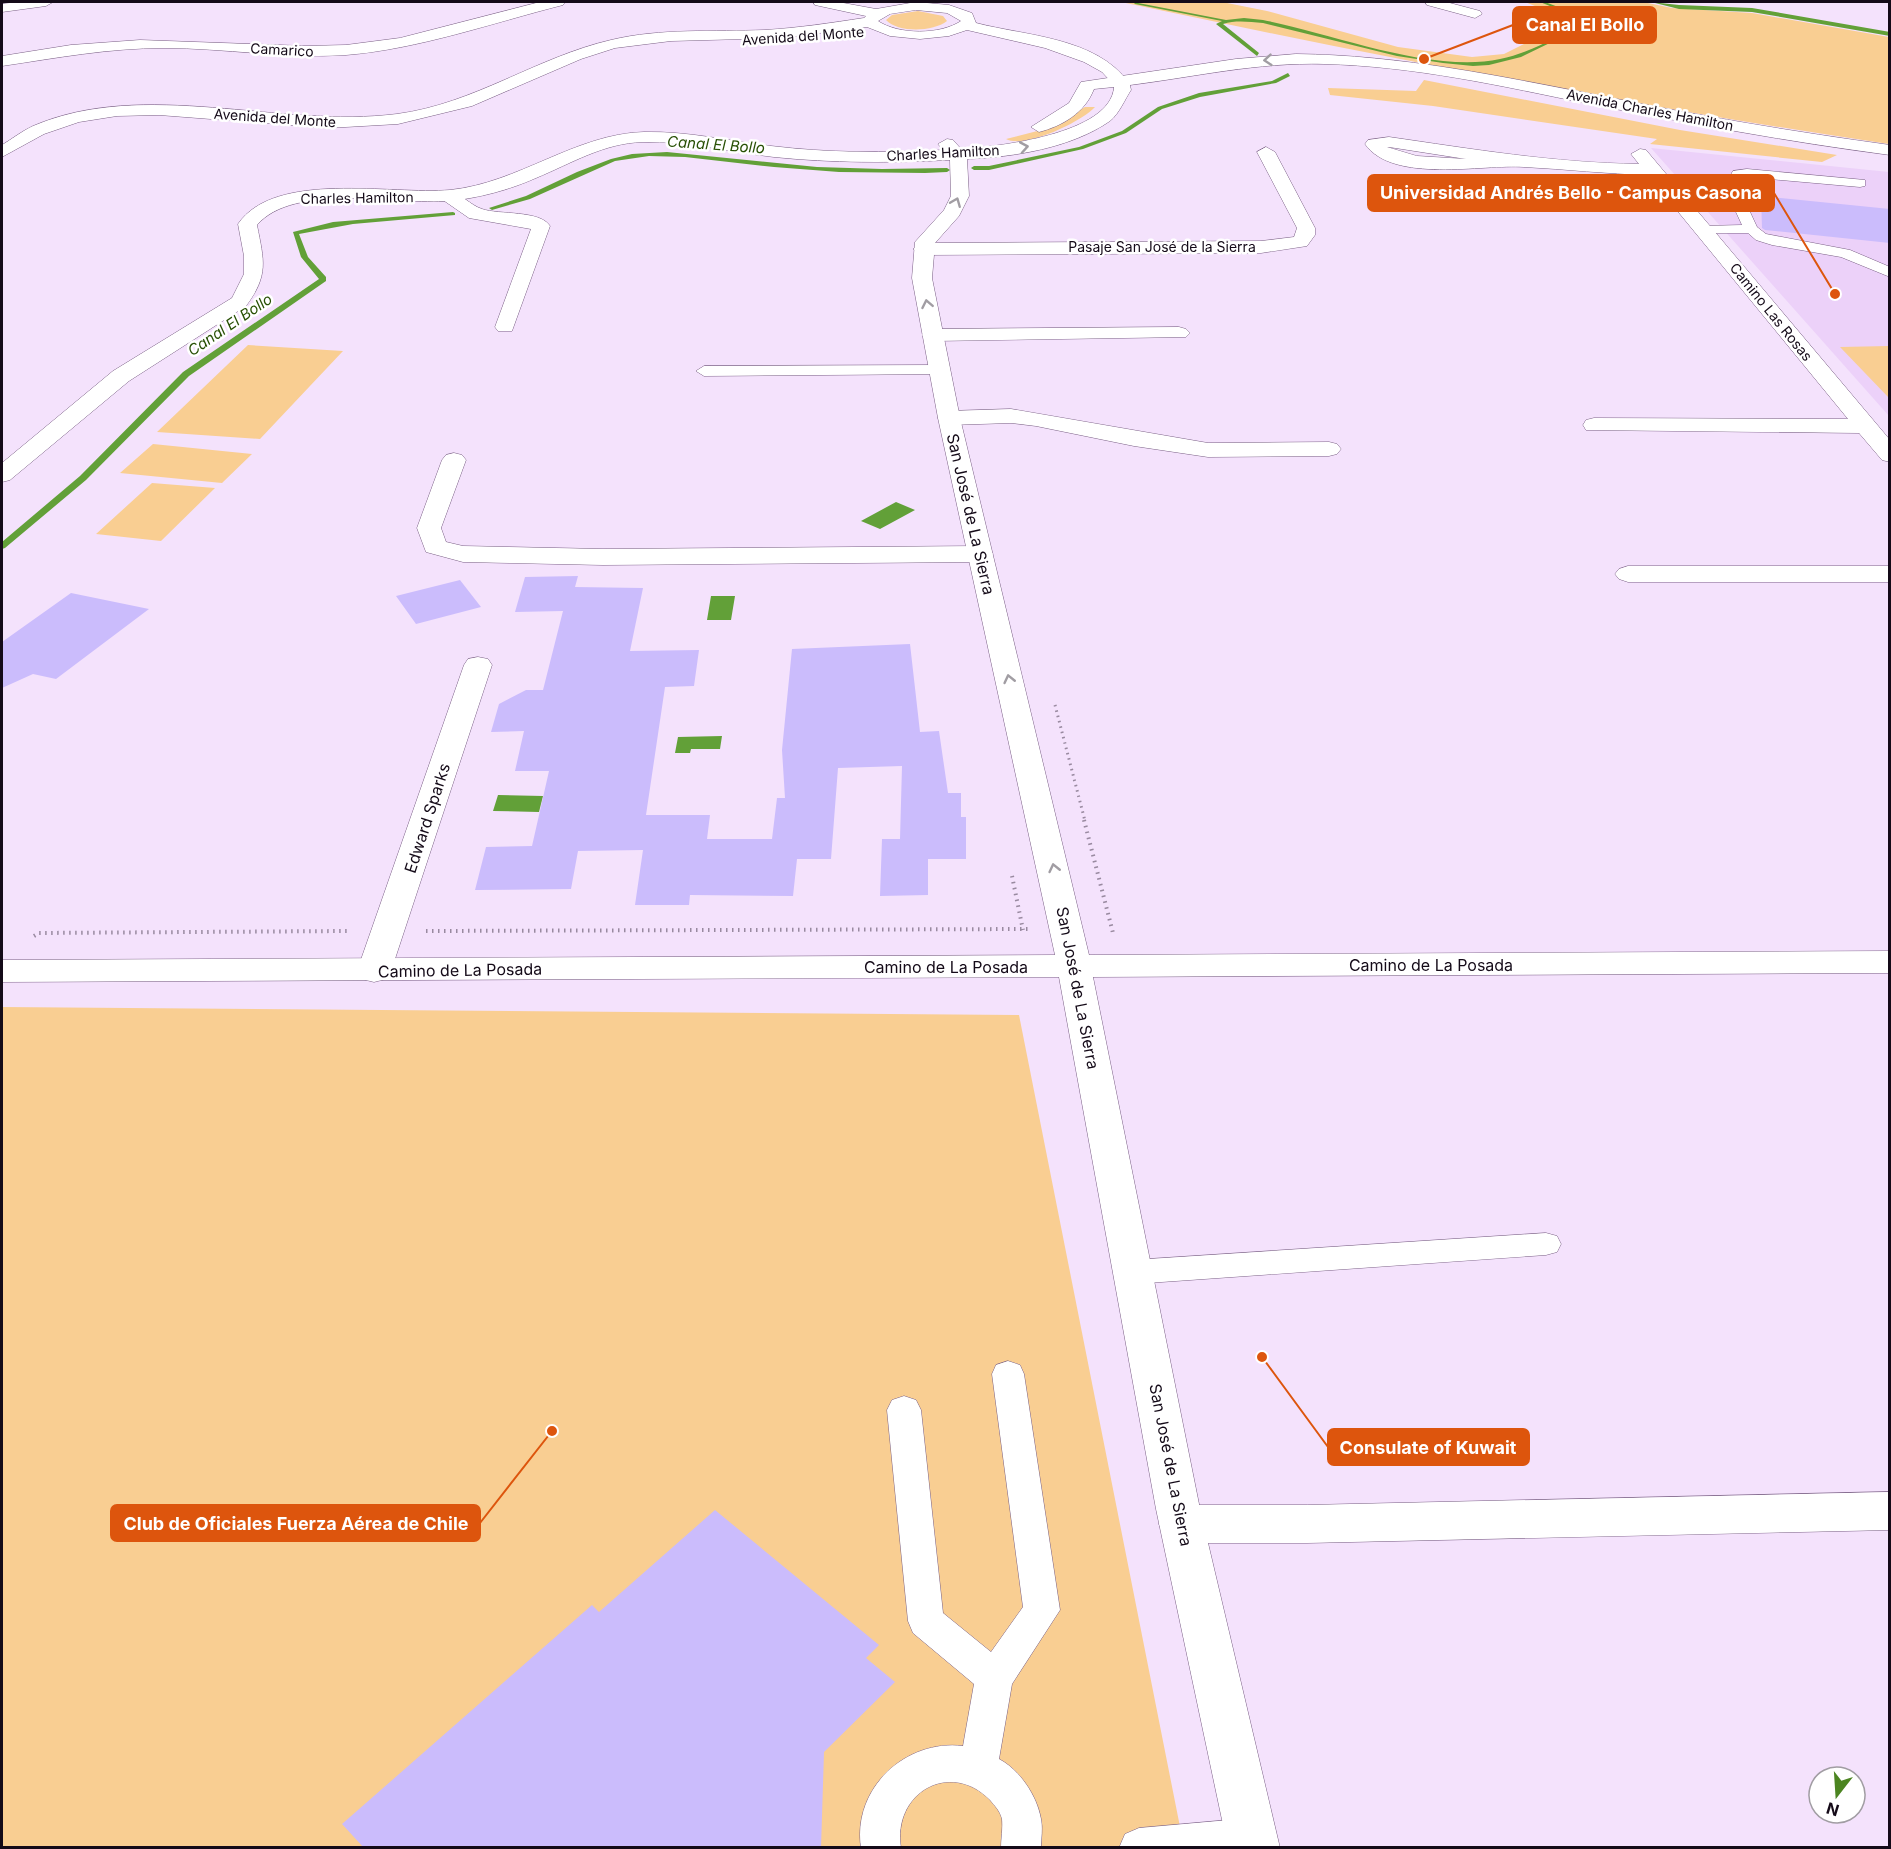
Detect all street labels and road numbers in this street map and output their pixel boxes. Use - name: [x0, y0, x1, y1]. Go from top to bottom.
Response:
- street label: Avenida del Monte: [741, 23, 865, 48]
- street label: Camarico: [250, 39, 314, 60]
- street label: Avenida Charles Hamilton: [1565, 85, 1735, 134]
- street label: Avenida del Monte: [213, 105, 337, 130]
- street label: Charles Hamilton: [886, 141, 1000, 164]
- street label: Charles Hamilton: [300, 188, 414, 207]
- street label: Pasaje San José de la Sierra: [1068, 238, 1256, 255]
- street label: Camino Las Rosas: [1727, 259, 1816, 364]
- street label: San José de La Sierra: [943, 431, 999, 597]
- street label: Edward Sparks: [400, 761, 454, 875]
- street label: San José de La Sierra: [1052, 905, 1104, 1071]
- street label: Camino de La Posada: [1349, 955, 1513, 975]
- street label: Camino de La Posada: [864, 957, 1028, 977]
- street label: Camino de La Posada: [378, 959, 542, 981]
- street label: San José de La Sierra: [1145, 1382, 1197, 1548]

